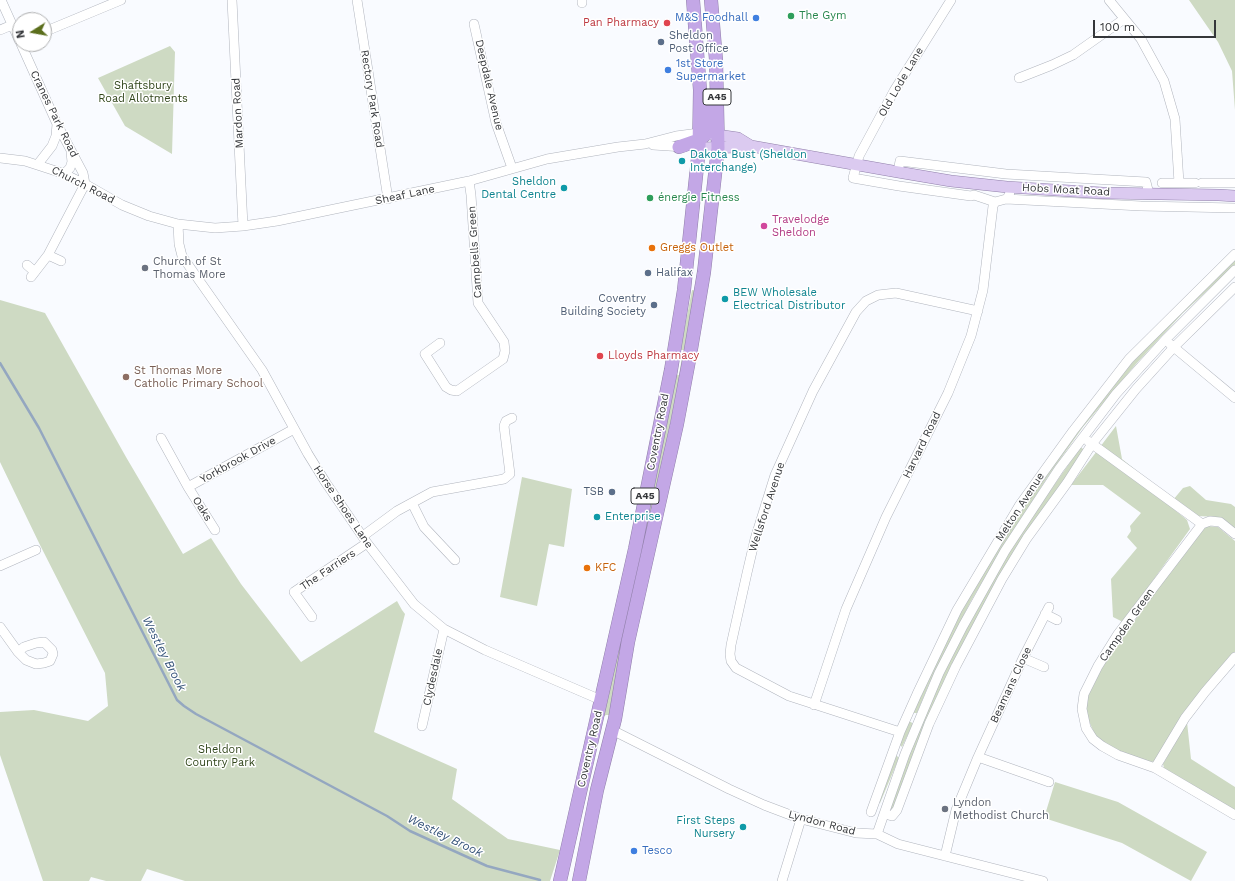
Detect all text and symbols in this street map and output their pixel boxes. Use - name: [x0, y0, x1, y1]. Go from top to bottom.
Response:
- place label: The Gym: [799, 9, 846, 23]
- place label: M&S Foodhall: [675, 11, 748, 25]
- marker: The Gym: [786, 11, 796, 21]
- north arrow: [12, 12, 52, 52]
- scale bar: [1095, 12, 1218, 38]
- marker: M&S Foodhall: [751, 13, 761, 23]
- place label: Pan Pharmacy: [583, 16, 659, 30]
- marker: Pan Pharmacy: [662, 18, 672, 28]
- text: 100 m: [1100, 20, 1135, 34]
- text: N: [14, 29, 28, 39]
- place label: Sheldon Post Office: [669, 29, 729, 55]
- marker: Sheldon Post Office: [656, 37, 666, 47]
- street label: Deepdale Avenue: [472, 38, 506, 132]
- street label: Old Lode Lane: [876, 45, 926, 119]
- street label: Rectory Park Road: [358, 49, 386, 149]
- place label: 1st Store Supermarket: [676, 57, 746, 83]
- marker: 1st Store Supermarket: [663, 65, 673, 75]
- street label: Cranes Park Road: [27, 68, 81, 160]
- street label: Mardon Road: [230, 77, 246, 149]
- park label: Shaftsbury Road Allotments: [98, 79, 188, 105]
- road number: A45: [703, 89, 731, 105]
- place label: Dakota Bust (Sheldon Interchange): [690, 148, 807, 174]
- marker: Dakota Bust (Sheldon Interchange): [677, 156, 687, 166]
- street label: Church Road: [49, 163, 117, 207]
- place label: Sheldon Dental Centre: [481, 175, 556, 201]
- street label: Hobs Moat Road: [1022, 181, 1110, 199]
- street label: Sheaf Lane: [374, 182, 436, 208]
- marker: Sheldon Dental Centre: [559, 183, 569, 193]
- place label: énergie Fitness: [658, 191, 740, 205]
- marker: énergie Fitness: [645, 193, 655, 203]
- street label: Campbells Green: [465, 205, 485, 299]
- place label: Travelodge Sheldon: [772, 213, 829, 239]
- marker: Travelodge Sheldon: [759, 221, 769, 231]
- place label: Greggs Outlet: [660, 241, 734, 255]
- marker: Greggs Outlet: [647, 243, 657, 253]
- place label: Church of St Thomas More: [153, 255, 226, 281]
- marker: Church of St Thomas More: [140, 263, 150, 273]
- place label: Halifax: [656, 266, 693, 280]
- marker: Halifax: [643, 268, 653, 278]
- place label: BEW Wholesale Electrical Distributor: [733, 286, 845, 312]
- place label: Coventry Building Society: [560, 292, 646, 318]
- marker: BEW Wholesale Electrical Distributor: [720, 294, 730, 304]
- marker: Coventry Building Society: [649, 300, 659, 310]
- place label: Lloyds Pharmacy: [608, 349, 699, 363]
- marker: Lloyds Pharmacy: [595, 351, 605, 361]
- place label: St Thomas More Catholic Primary School: [134, 364, 263, 390]
- marker: St Thomas More Catholic Primary School: [121, 372, 131, 382]
- street label: Coventry Road: [644, 392, 672, 472]
- street label: Harvard Road: [900, 410, 944, 480]
- street label: Yorkbrook Drive: [198, 434, 278, 486]
- street label: Wellsford Avenue: [746, 460, 788, 554]
- street label: Horse Shoes Lane: [310, 463, 376, 551]
- street label: Melton Avenue: [993, 470, 1047, 544]
- place label: TSB: [583, 485, 604, 499]
- marker: TSB: [607, 487, 617, 497]
- road number: A45: [631, 488, 659, 504]
- street label: Oaks: [189, 494, 215, 524]
- place label: Enterprise: [605, 510, 661, 524]
- marker: Enterprise: [592, 512, 602, 522]
- street label: The Farriers: [298, 547, 358, 593]
- place label: KFC: [595, 561, 616, 575]
- marker: KFC: [582, 563, 592, 573]
- street label: Campden Green: [1097, 586, 1157, 664]
- water label: Westley Brook: [139, 614, 189, 694]
- street label: Beamans Close: [988, 645, 1034, 725]
- street label: Clydesdale: [420, 647, 446, 707]
- street label: Coventry Road: [575, 709, 605, 789]
- park label: Sheldon Country Park: [185, 743, 255, 769]
- place label: Lyndon Methodist Church: [953, 796, 1049, 822]
- marker: Lyndon Methodist Church: [940, 804, 950, 814]
- street label: Lyndon Road: [787, 808, 857, 838]
- water label: Westley Brook: [405, 812, 485, 860]
- place label: First Steps Nursery: [676, 814, 735, 840]
- marker: First Steps Nursery: [738, 822, 748, 832]
- place label: Tesco: [642, 844, 672, 858]
- marker: Tesco: [629, 846, 639, 856]

